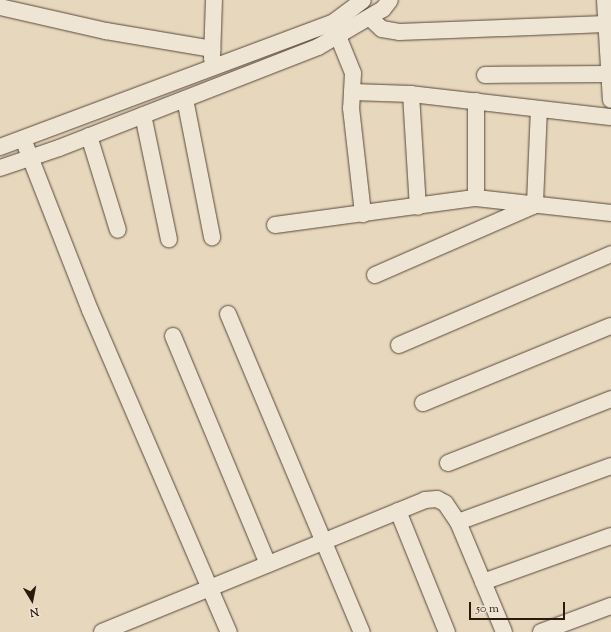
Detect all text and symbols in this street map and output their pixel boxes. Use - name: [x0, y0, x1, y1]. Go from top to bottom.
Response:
- north arrow: [12, 580, 52, 620]
- scale bar: [471, 594, 567, 620]
- text: 50 m: [476, 600, 499, 618]
- text: N: [28, 603, 40, 620]

